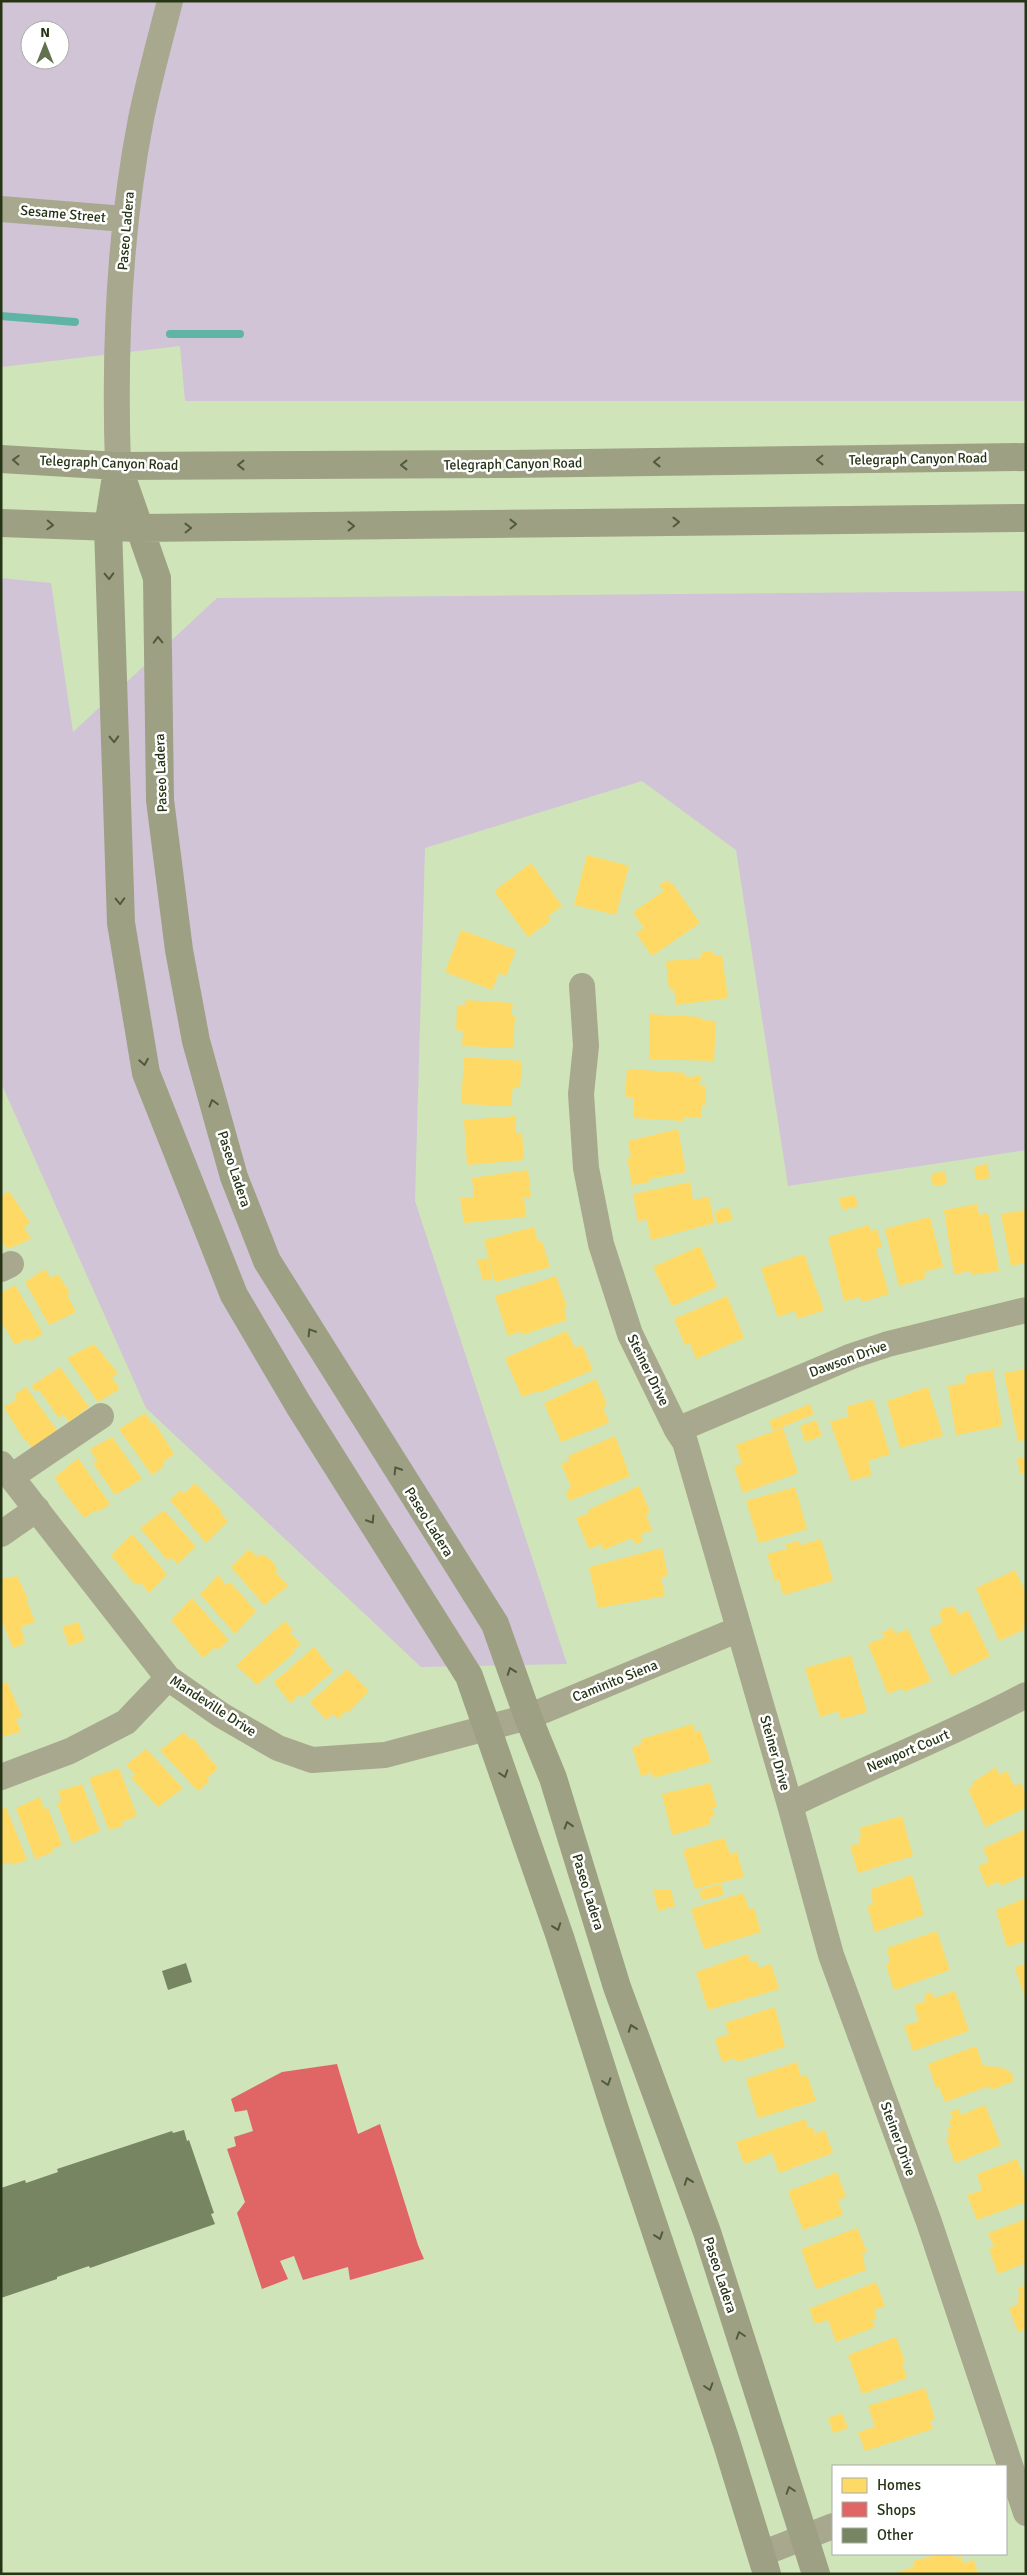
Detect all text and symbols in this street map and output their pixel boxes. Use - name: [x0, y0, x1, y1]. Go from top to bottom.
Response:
- north arrow: [20, 20, 70, 70]
- text: N: [40, 24, 50, 41]
- street label: Paseo Ladera: [114, 191, 138, 271]
- street label: Sesame Street: [20, 202, 107, 226]
- street label: Telegraph Canyon Road: [849, 449, 987, 469]
- street label: Telegraph Canyon Road: [39, 452, 179, 474]
- street label: Telegraph Canyon Road: [444, 454, 582, 474]
- one-way arrow: [12, 455, 20, 465]
- one-way arrow: [815, 455, 823, 465]
- one-way arrow: [653, 457, 660, 467]
- one-way arrow: [237, 460, 245, 470]
- one-way arrow: [400, 460, 408, 470]
- one-way arrow: [672, 517, 680, 527]
- one-way arrow: [510, 519, 517, 529]
- one-way arrow: [46, 520, 54, 530]
- one-way arrow: [347, 521, 355, 531]
- one-way arrow: [184, 523, 192, 533]
- one-way arrow: [104, 572, 115, 580]
- one-way arrow: [152, 636, 163, 644]
- street label: Paseo Ladera: [151, 733, 171, 813]
- one-way arrow: [109, 735, 120, 743]
- one-way arrow: [115, 898, 125, 905]
- one-way arrow: [139, 1057, 149, 1066]
- one-way arrow: [209, 1100, 219, 1108]
- street label: Paseo Ladera: [214, 1129, 254, 1209]
- one-way arrow: [308, 1328, 317, 1337]
- street label: Steiner Drive: [623, 1331, 673, 1409]
- street label: Dawson Drive: [807, 1337, 889, 1381]
- one-way arrow: [393, 1466, 403, 1475]
- street label: Paseo Ladera: [401, 1484, 457, 1560]
- one-way arrow: [364, 1514, 374, 1523]
- street label: Caminito Siena: [570, 1656, 660, 1706]
- one-way arrow: [507, 1667, 517, 1675]
- street label: Mandeville Drive: [167, 1672, 259, 1740]
- street label: Steiner Drive: [756, 1713, 794, 1793]
- street label: Newport Court: [864, 1726, 952, 1776]
- one-way arrow: [498, 1769, 508, 1778]
- one-way arrow: [563, 1822, 573, 1830]
- street label: Paseo Ladera: [568, 1852, 608, 1932]
- one-way arrow: [551, 1923, 561, 1931]
- one-way arrow: [628, 2025, 638, 2033]
- one-way arrow: [601, 2078, 611, 2086]
- street label: Steiner Drive: [877, 2100, 919, 2178]
- one-way arrow: [684, 2177, 694, 2186]
- one-way arrow: [653, 2231, 663, 2240]
- street label: Paseo Ladera: [700, 2235, 740, 2315]
- one-way arrow: [736, 2331, 746, 2340]
- one-way arrow: [703, 2382, 713, 2391]
- legend: [832, 2465, 1007, 2555]
- text: Homes: [877, 2476, 921, 2494]
- one-way arrow: [786, 2486, 796, 2494]
- text: Shops: [877, 2501, 916, 2519]
- text: Other: [877, 2526, 914, 2544]

